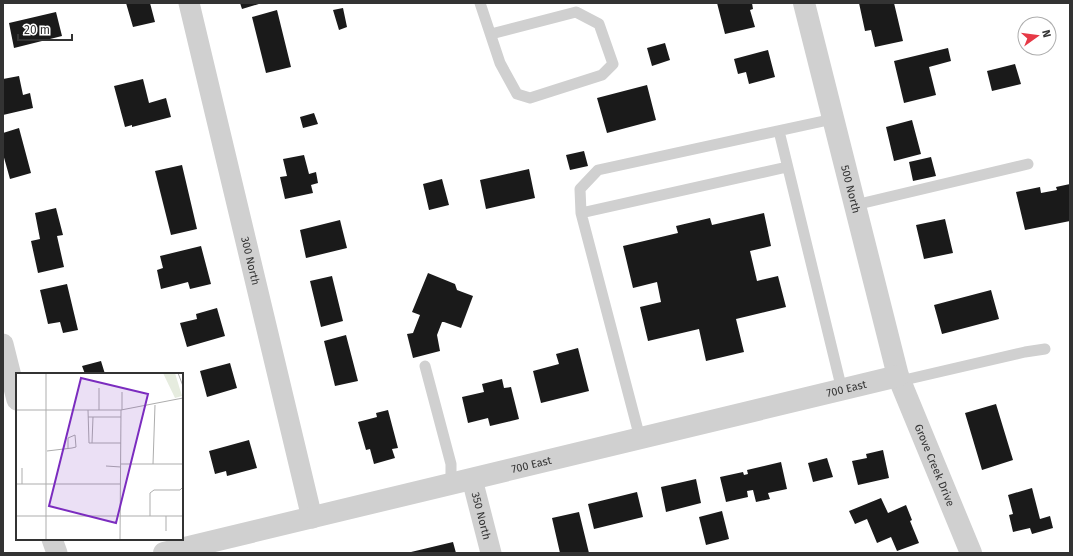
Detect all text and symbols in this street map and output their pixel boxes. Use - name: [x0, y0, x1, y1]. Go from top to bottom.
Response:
- scale bar: [18, 16, 72, 42]
- north arrow: [1017, 16, 1057, 56]
- text: 20 m: [24, 23, 50, 37]
- text: N: [1039, 29, 1053, 39]
- street label: 500 North: [838, 164, 863, 215]
- street label: 300 North: [238, 235, 262, 286]
- inset map: [16, 373, 183, 540]
- street label: 700 East: [825, 378, 868, 400]
- street label: Grove Creek Drive: [912, 422, 957, 508]
- street label: 700 East: [510, 454, 553, 476]
- street label: 350 North: [469, 491, 493, 541]

